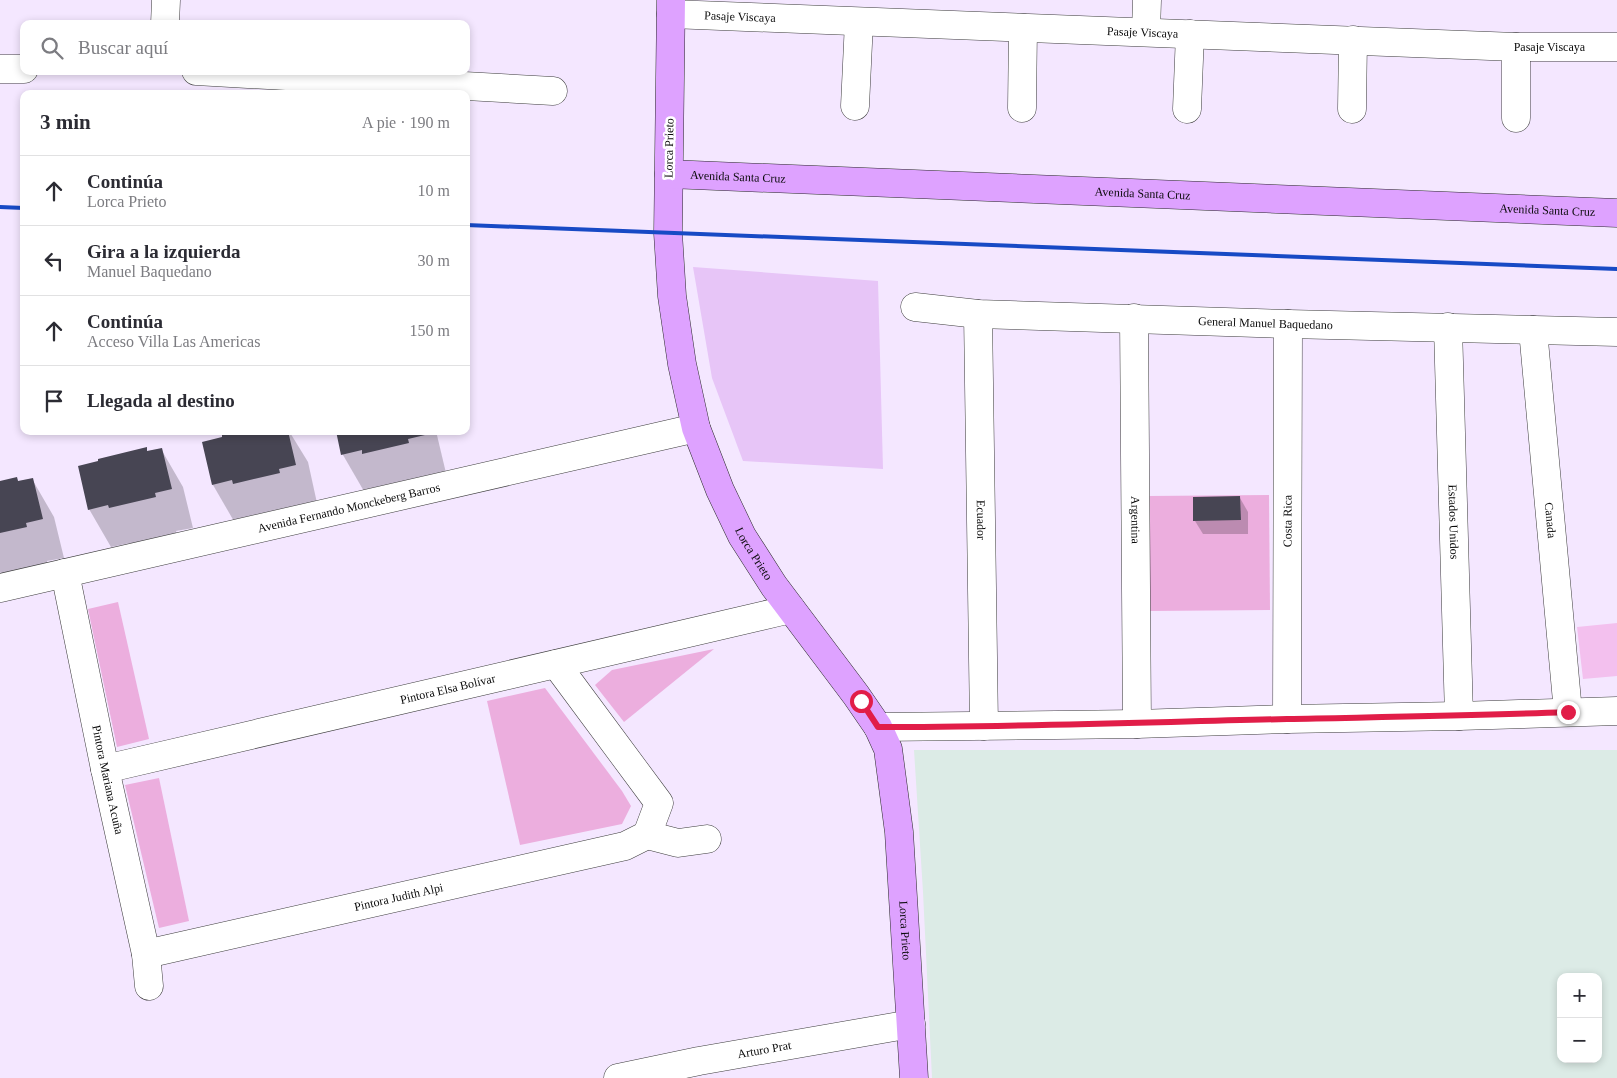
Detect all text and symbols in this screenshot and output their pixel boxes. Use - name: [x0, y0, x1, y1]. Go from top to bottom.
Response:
- street label: Pasaje Viscaya: [704, 8, 777, 25]
- search box: [20, 20, 470, 75]
- street label: Pasaje Viscaya: [1107, 24, 1179, 41]
- icon: search: [38, 34, 66, 62]
- text: Buscar aquí: [78, 37, 168, 58]
- street label: Pasaje Viscaya: [1514, 40, 1586, 54]
- text: 3 min: [40, 110, 91, 134]
- text: A pie · 190 m: [362, 114, 450, 131]
- street label: Lorca Prieto: [661, 118, 677, 178]
- street label: Avenida Santa Cruz: [690, 168, 786, 186]
- text: Continúa: [87, 171, 163, 192]
- icon: ahead: [40, 177, 68, 205]
- text: 10 m: [418, 182, 450, 199]
- street label: Avenida Santa Cruz: [1094, 185, 1191, 202]
- text: Lorca Prieto: [87, 193, 167, 210]
- street label: Avenida Santa Cruz: [1499, 201, 1595, 219]
- text: Gira a la izquierda: [87, 241, 241, 262]
- icon: left: [40, 247, 68, 275]
- text: 30 m: [418, 252, 450, 269]
- text: Manuel Baquedano: [87, 263, 212, 280]
- text: Continúa: [87, 311, 163, 332]
- street label: General Manuel Baquedano: [1198, 314, 1333, 332]
- icon: ahead: [40, 317, 68, 345]
- text: 150 m: [410, 322, 450, 339]
- text: Acceso Villa Las Americas: [87, 333, 260, 350]
- icon: arrive: [40, 387, 68, 415]
- text: Llegada al destino: [87, 390, 235, 411]
- street label: Avenida Fernando Monckeberg Barros: [256, 480, 442, 536]
- street label: Estados Unidos: [1445, 484, 1462, 560]
- street label: Costa Rica: [1280, 494, 1295, 547]
- street label: Argentina: [1128, 496, 1143, 545]
- street label: Ecuador: [974, 500, 988, 540]
- street label: Canada: [1542, 502, 1559, 539]
- street label: Lorca Prieto: [732, 525, 775, 583]
- street label: Pintora Elsa Bolívar: [399, 671, 497, 707]
- route start: [850, 690, 873, 713]
- route end: [1557, 701, 1580, 724]
- street label: Pintora Mariana Acuña: [89, 724, 126, 836]
- street label: Pintora Judith Alpi: [353, 880, 445, 914]
- street label: Lorca Prieto: [896, 900, 914, 961]
- map controls: [1557, 973, 1602, 1063]
- button: +: [1557, 973, 1602, 1018]
- button: −: [1557, 1018, 1602, 1063]
- street label: Arturo Prat: [736, 1038, 793, 1061]

